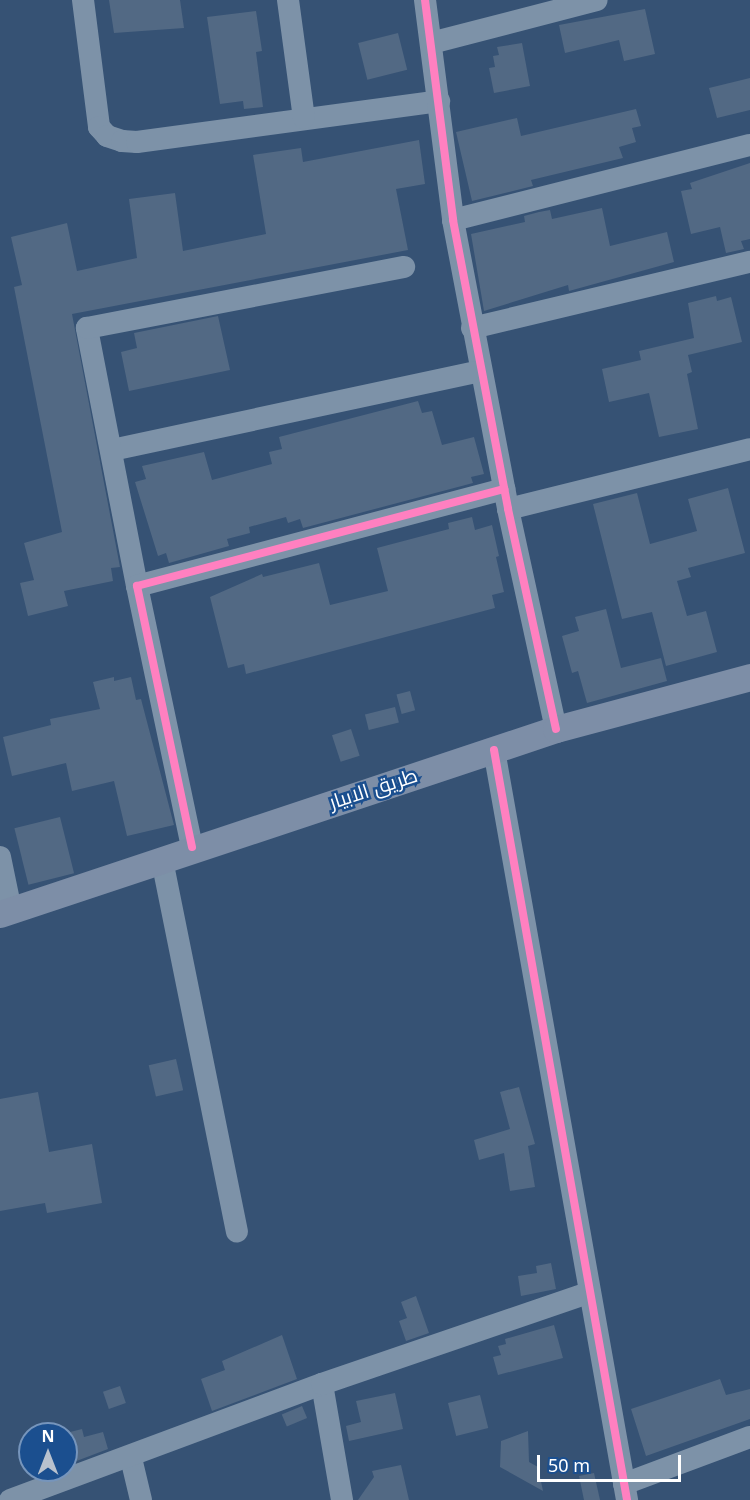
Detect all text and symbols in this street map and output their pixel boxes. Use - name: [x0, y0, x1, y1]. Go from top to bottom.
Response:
- street label: طريق الابيار: [326, 762, 420, 814]
- north arrow: [18, 1422, 78, 1482]
- text: N: [41, 1425, 55, 1447]
- scale bar: [540, 1443, 684, 1481]
- text: 50 m: [548, 1453, 590, 1477]

